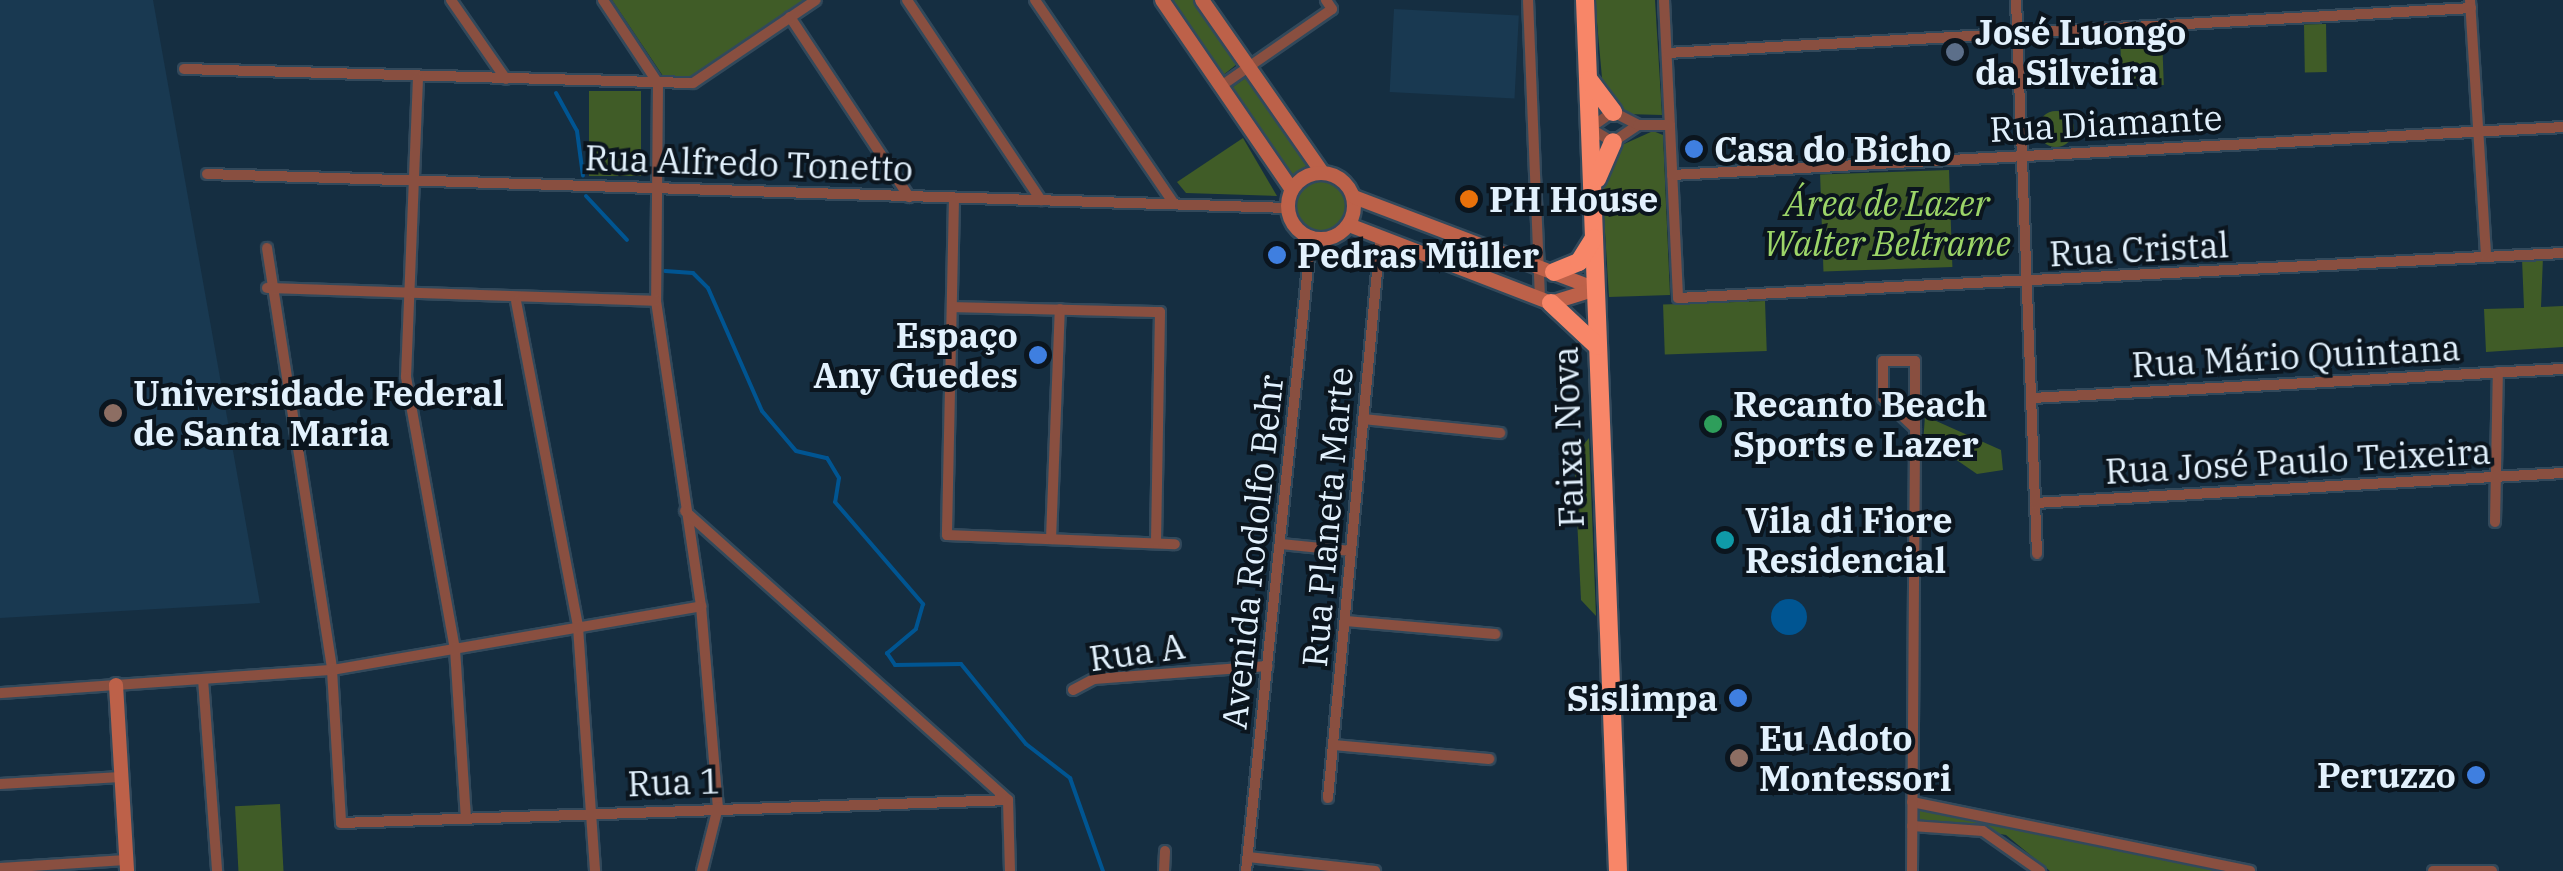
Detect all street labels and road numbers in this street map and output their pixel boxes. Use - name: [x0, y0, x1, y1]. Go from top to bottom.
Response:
- street label: Rua Diamante: [1989, 96, 2223, 150]
- street label: Rua Alfredo Tonetto: [584, 136, 914, 190]
- street label: Rua Cristal: [2048, 223, 2230, 275]
- street label: Rua Mário Quintana: [2130, 326, 2462, 386]
- street label: Faixa Nova: [1544, 346, 1592, 528]
- street label: Rua Planeta Marte: [1293, 365, 1361, 669]
- street label: Avenida Rodolfo Behr: [1213, 373, 1291, 731]
- street label: Rua José Paulo Teixeira: [2104, 430, 2492, 492]
- street label: Rua A: [1086, 625, 1188, 679]
- street label: Rua 1: [627, 759, 721, 805]

